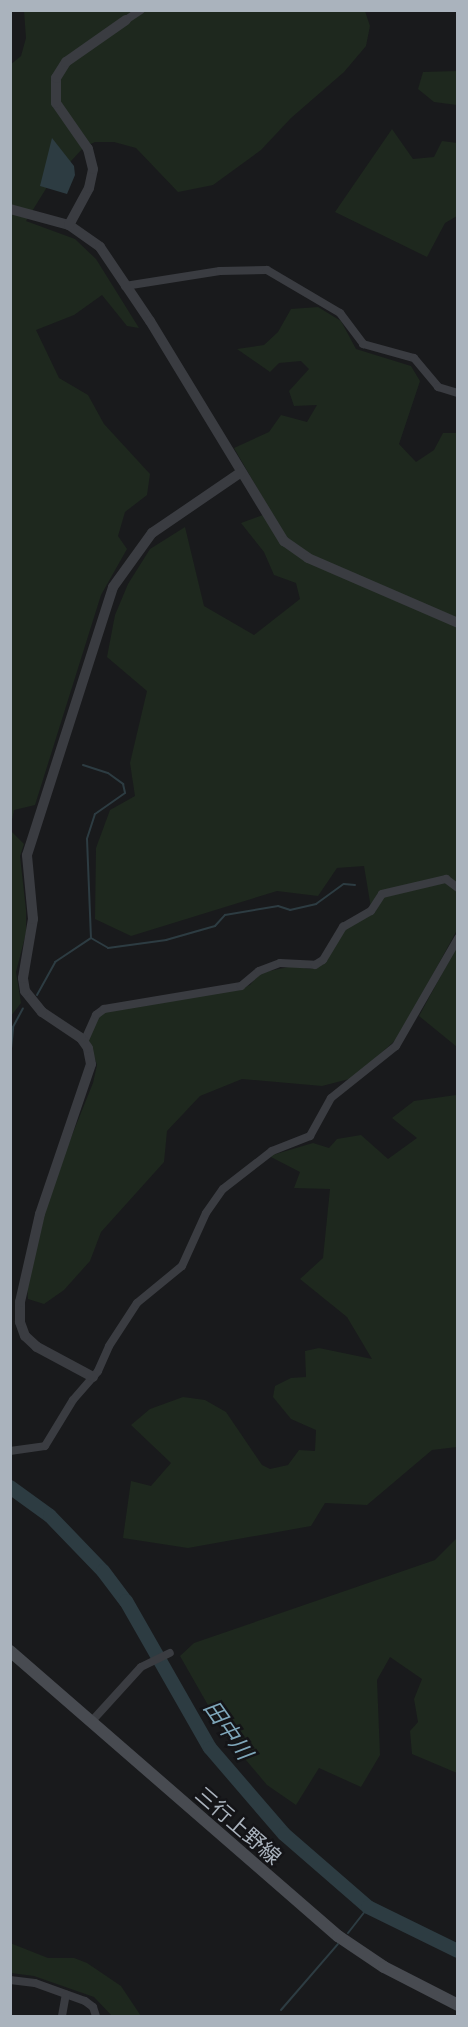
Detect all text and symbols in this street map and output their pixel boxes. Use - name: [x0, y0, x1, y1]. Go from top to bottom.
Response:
- water label: 田中川: [198, 1695, 258, 1765]
- street label: 三行上野線: [190, 1782, 286, 1870]

